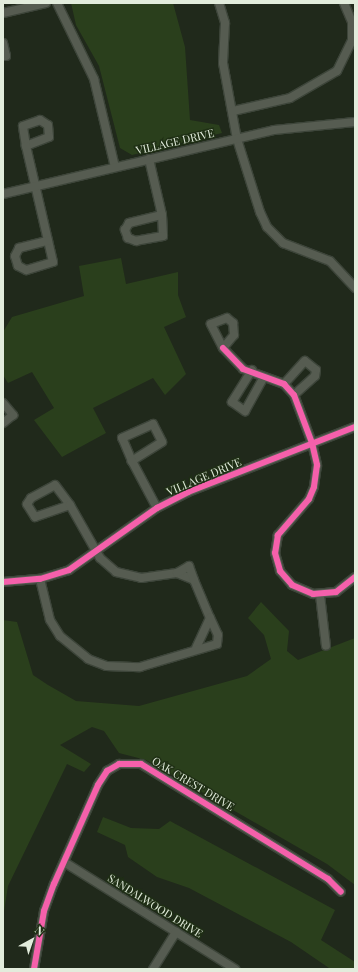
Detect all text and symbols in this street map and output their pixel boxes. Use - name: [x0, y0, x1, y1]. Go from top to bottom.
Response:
- street label: VILLAGE DRIVE: [135, 127, 215, 157]
- street label: VILLAGE DRIVE: [165, 455, 243, 499]
- street label: OAK CREST DRIVE: [149, 754, 237, 814]
- street label: SANDALWOOD DRIVE: [105, 871, 205, 941]
- north arrow: [12, 920, 52, 960]
- text: N: [32, 922, 48, 939]

